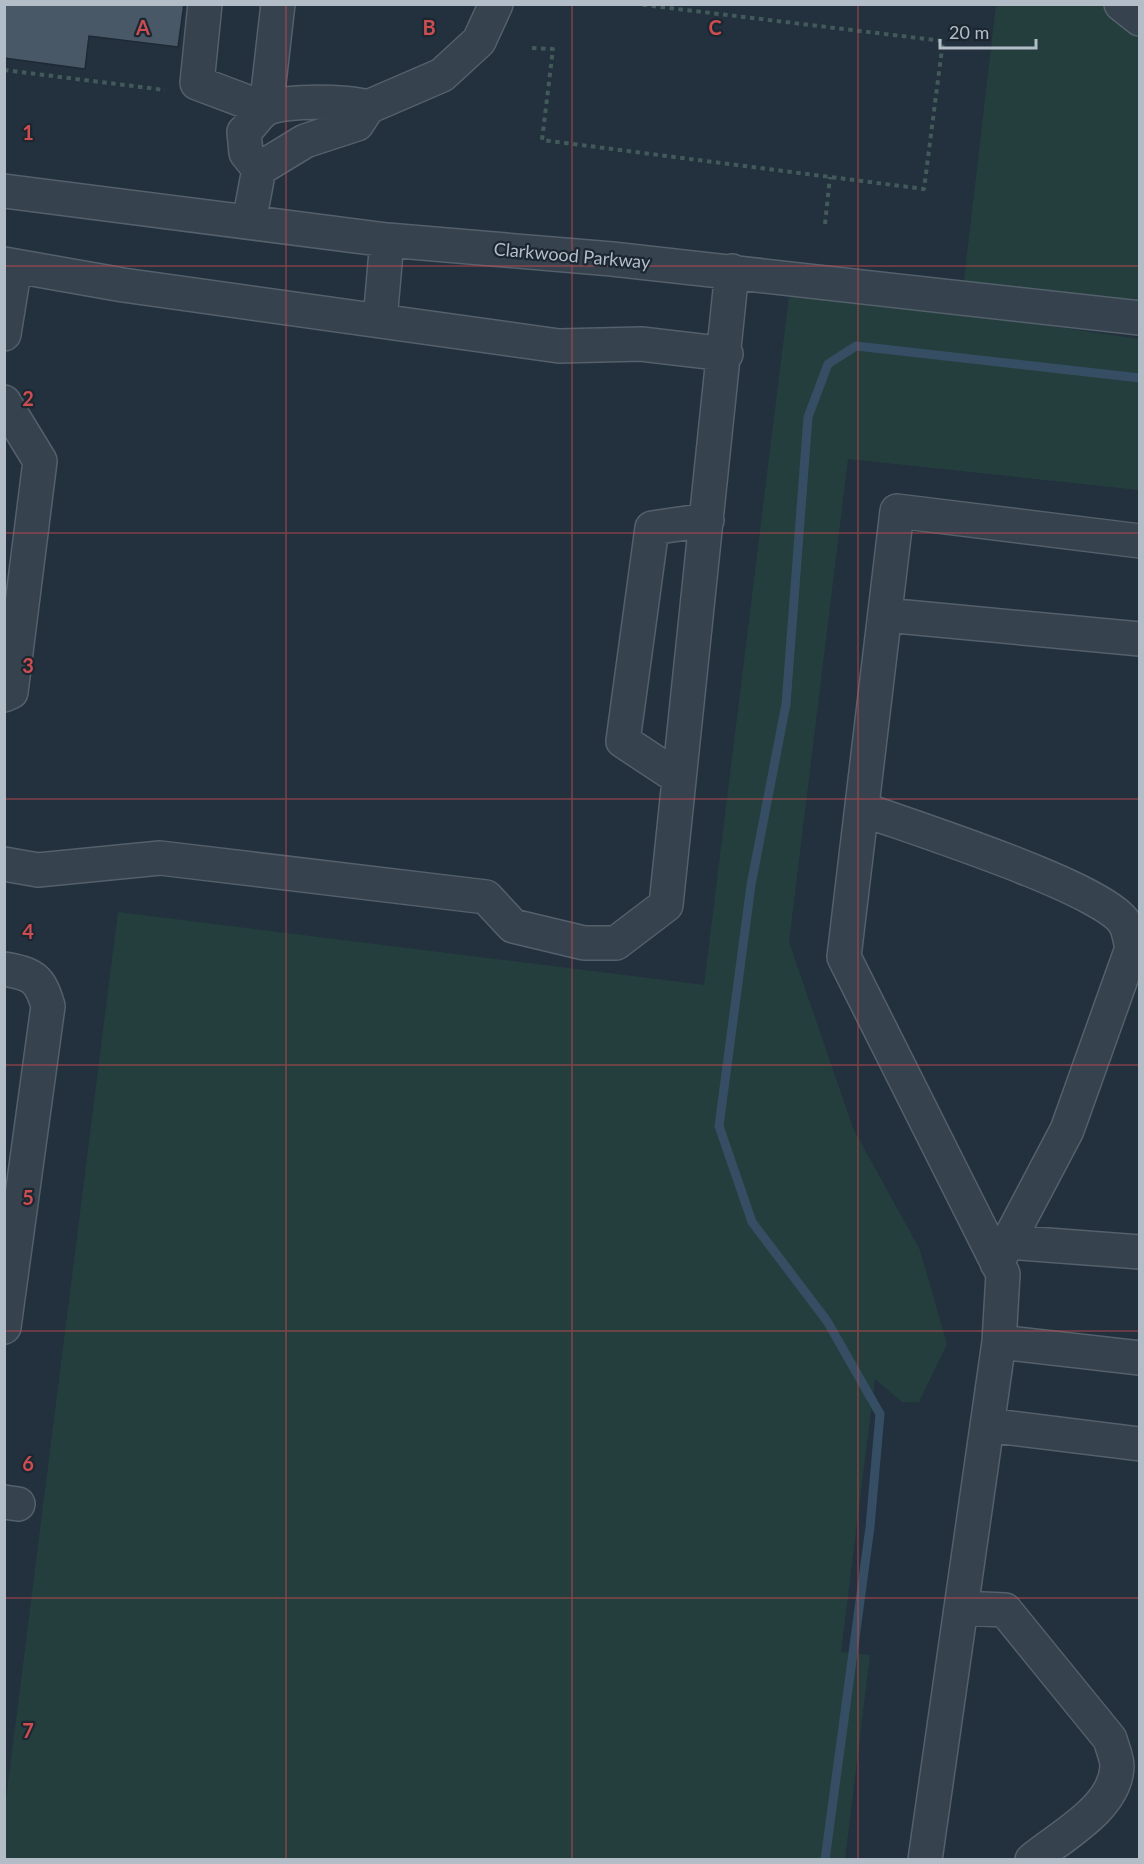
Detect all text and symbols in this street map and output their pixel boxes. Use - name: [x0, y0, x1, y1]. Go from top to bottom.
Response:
- scale bar: [940, 12, 1036, 50]
- text: A: [135, 15, 150, 39]
- text: B: [422, 15, 436, 39]
- text: C: [708, 15, 722, 39]
- text: 20 m: [949, 21, 989, 43]
- text: 1: [22, 120, 34, 144]
- street label: Clarkwood Parkway: [493, 237, 652, 273]
- text: 2: [22, 386, 34, 410]
- text: 3: [22, 653, 34, 677]
- text: 4: [22, 919, 34, 943]
- text: 5: [22, 1185, 34, 1209]
- text: 6: [22, 1451, 34, 1475]
- text: 7: [22, 1718, 34, 1742]

